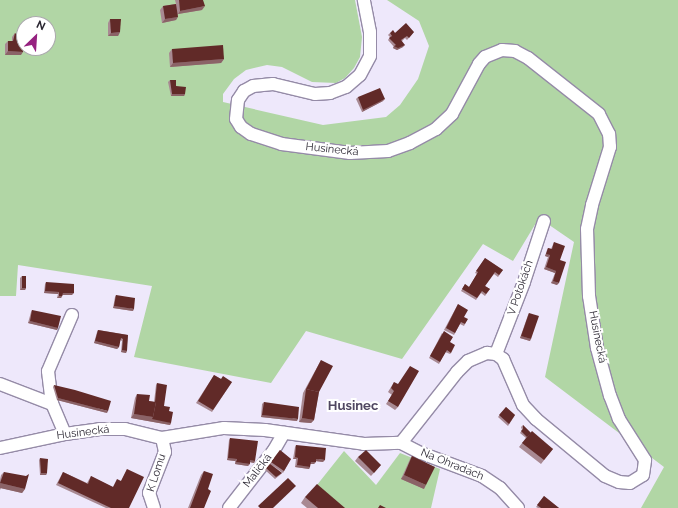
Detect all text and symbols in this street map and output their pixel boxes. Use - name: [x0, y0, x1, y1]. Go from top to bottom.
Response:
- north arrow: [16, 16, 56, 56]
- text: N: [34, 18, 47, 33]
- street label: Husinecká: [305, 141, 359, 159]
- street label: V Potokách: [505, 258, 537, 318]
- street label: Husinecká: [585, 310, 609, 364]
- district label: Husinec: [328, 398, 378, 414]
- street label: Husinecká: [56, 423, 110, 443]
- street label: Na Ohradách: [418, 446, 486, 484]
- street label: K Lomu: [145, 452, 169, 494]
- street label: Maličká: [241, 452, 275, 490]

